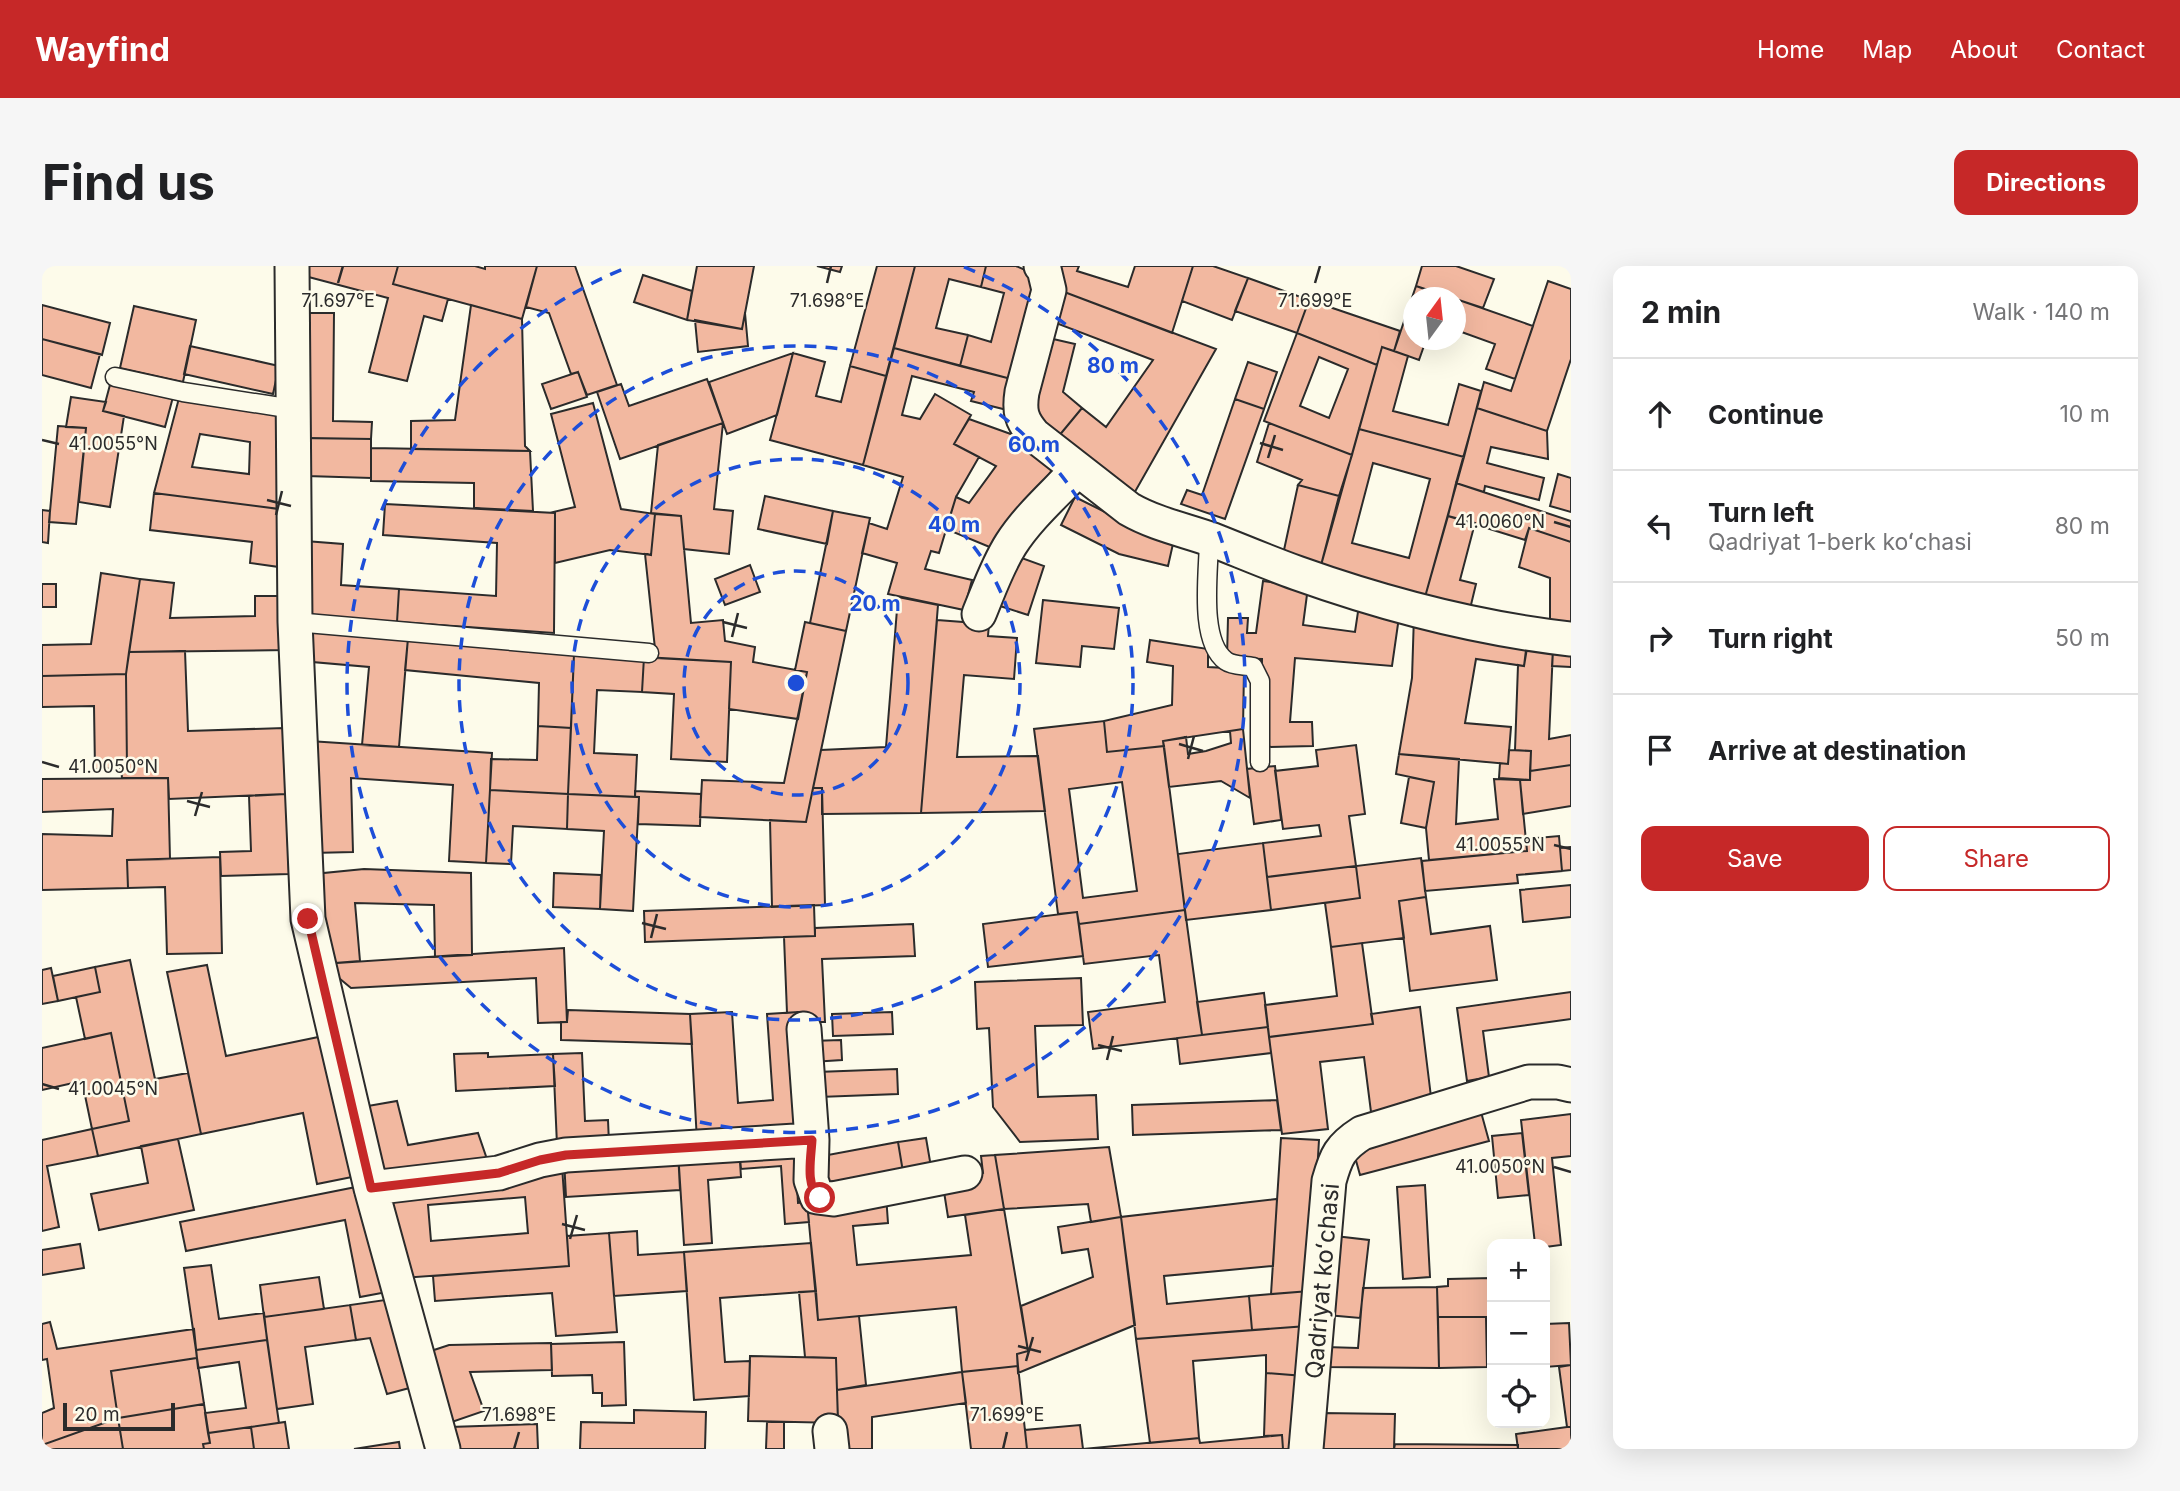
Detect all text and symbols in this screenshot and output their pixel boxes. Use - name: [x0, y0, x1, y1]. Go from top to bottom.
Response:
- text: Wayfind: [35, 29, 170, 69]
- text: Home: [1757, 35, 1824, 64]
- text: Map: [1862, 35, 1912, 64]
- text: About: [1950, 35, 2018, 64]
- text: Contact: [2056, 35, 2145, 64]
- button: Directions: [1954, 150, 2138, 215]
- text: Find us: [42, 153, 215, 212]
- north arrow: [1403, 287, 1466, 350]
- text: 71.697°E: [301, 290, 375, 311]
- text: 71.698°E: [790, 290, 864, 311]
- text: 71.699°E: [1278, 290, 1352, 311]
- text: 2 min: [1641, 294, 1721, 330]
- text: Walk · 140 m: [1972, 298, 2110, 326]
- text: 80 m: [1087, 353, 1139, 378]
- icon: ahead: [1641, 395, 1679, 433]
- text: Continue: [1708, 399, 1824, 430]
- text: 10 m: [2060, 400, 2110, 428]
- text: 60 m: [1008, 432, 1060, 457]
- text: 41.0055°N: [68, 433, 158, 454]
- text: Turn left: [1708, 497, 1814, 528]
- icon: left: [1641, 507, 1679, 545]
- text: 41.0060°N: [1455, 511, 1545, 532]
- text: 40 m: [928, 512, 980, 537]
- text: 80 m: [2055, 512, 2110, 540]
- text: Qadriyat 1-berk koʻchasi: [1708, 528, 1972, 556]
- text: 20 m: [849, 591, 901, 616]
- icon: right: [1641, 619, 1679, 657]
- text: Turn right: [1708, 623, 1833, 654]
- text: 50 m: [2055, 624, 2110, 652]
- centre of rings: [784, 671, 808, 695]
- icon: arrive: [1641, 731, 1679, 769]
- text: Arrive at destination: [1708, 735, 1967, 766]
- text: 41.0050°N: [68, 756, 158, 777]
- button: Save: [1641, 826, 1869, 891]
- button: Share: [1883, 826, 2110, 891]
- text: 41.0055°N: [1455, 834, 1545, 855]
- route end: [292, 903, 323, 934]
- text: 41.0045°N: [68, 1078, 158, 1099]
- text: 41.0050°N: [1455, 1156, 1545, 1177]
- route start: [804, 1182, 835, 1213]
- street label: Qadriyat koʻchasi: [1299, 1182, 1345, 1380]
- map controls: [1487, 1239, 1550, 1428]
- button: +: [1487, 1239, 1550, 1302]
- button: −: [1487, 1302, 1550, 1365]
- button: locate: [1487, 1365, 1550, 1428]
- scale bar: [63, 1400, 175, 1432]
- text: 20 m: [74, 1403, 120, 1426]
- text: 71.698°E: [482, 1404, 556, 1425]
- text: 71.699°E: [970, 1404, 1044, 1425]

